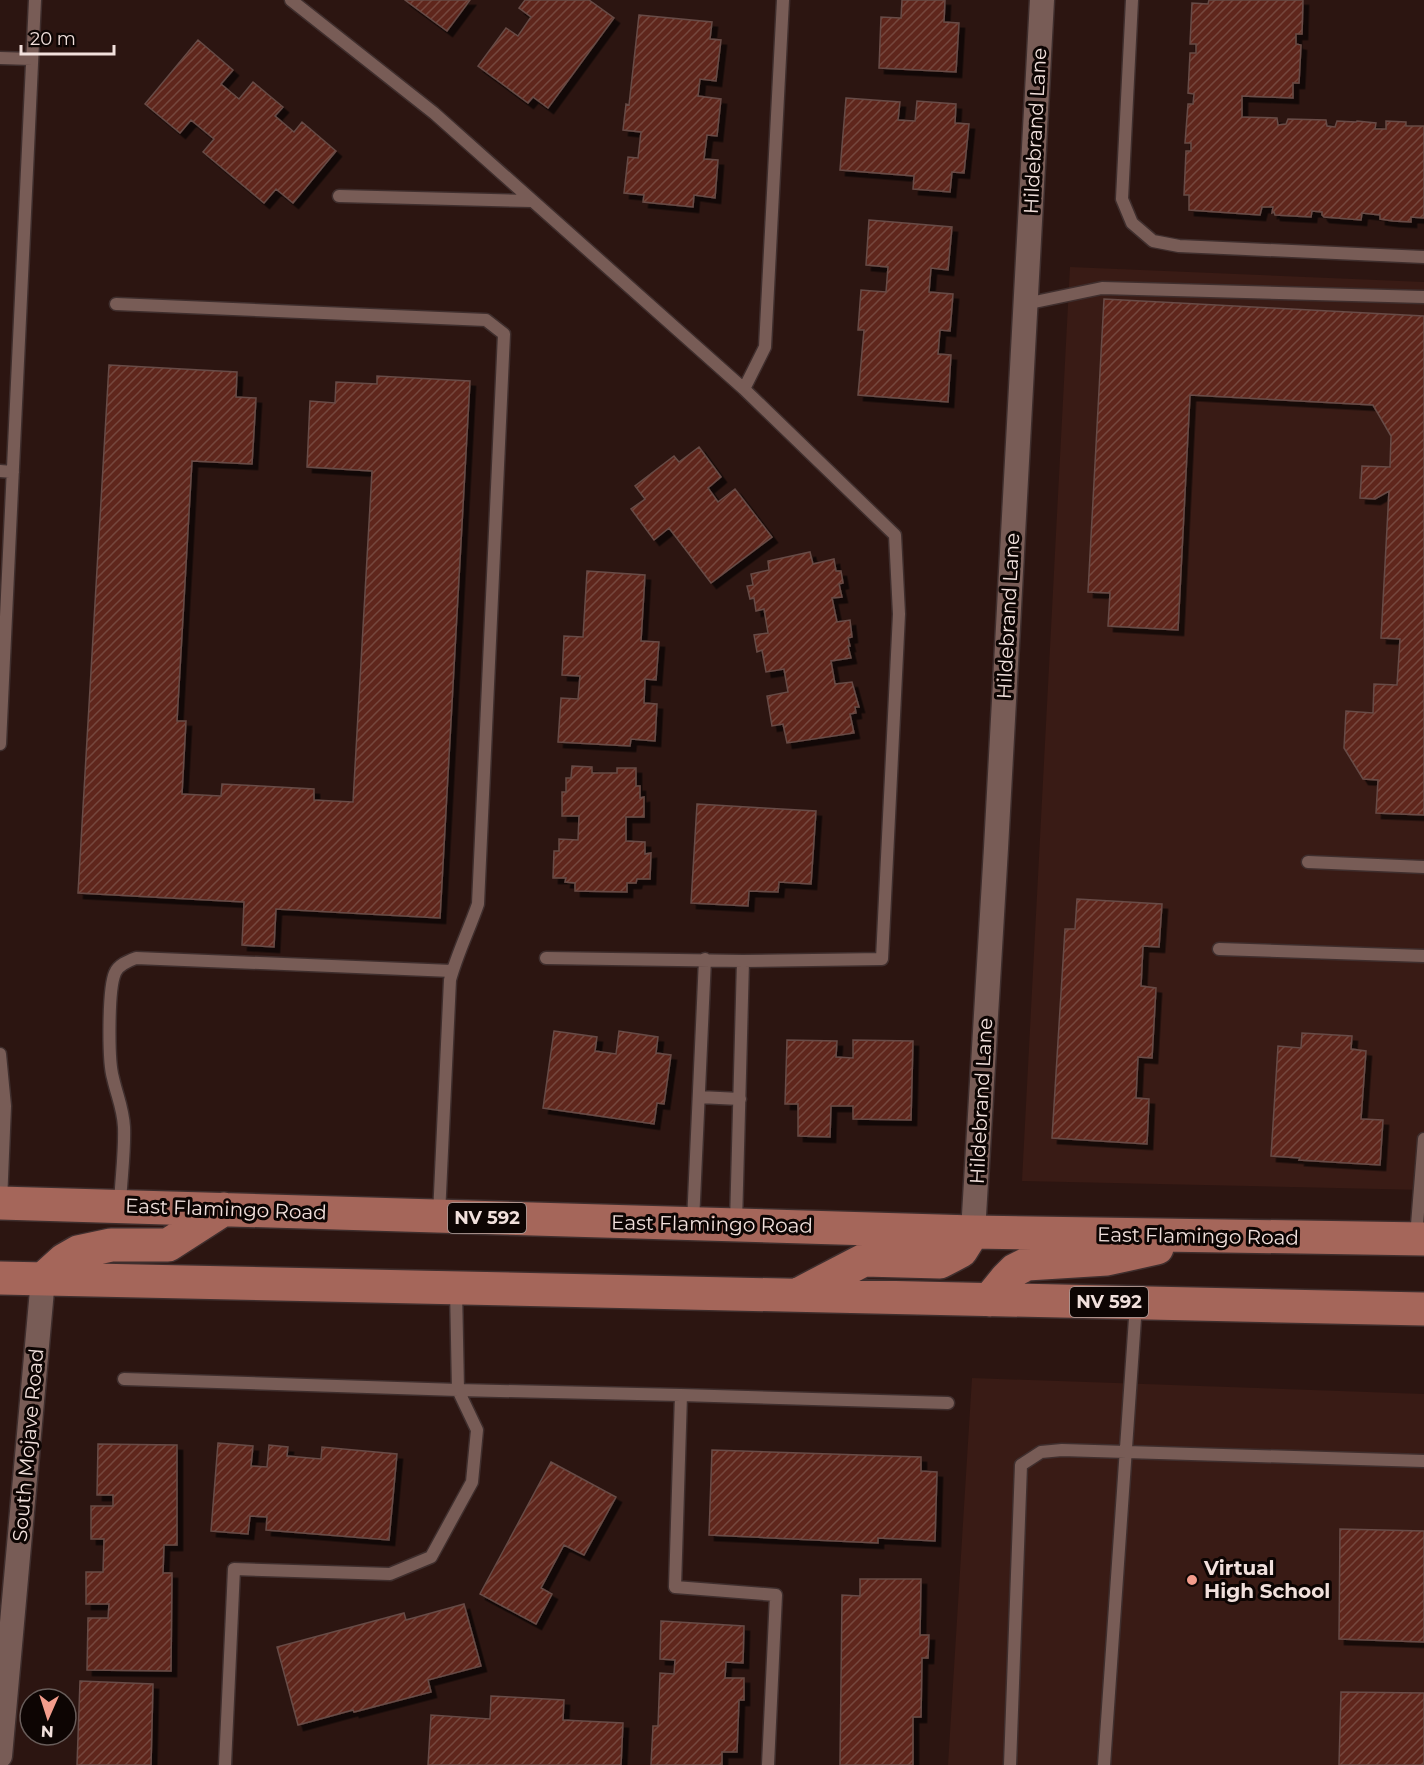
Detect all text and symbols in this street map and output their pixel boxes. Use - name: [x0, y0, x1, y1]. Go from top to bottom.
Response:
- scale bar: [21, 18, 114, 56]
- text: 20 m: [30, 28, 76, 50]
- street label: Hildebrand Lane: [1019, 47, 1051, 215]
- street label: Hildebrand Lane: [992, 532, 1024, 700]
- street label: Hildebrand Lane: [965, 1017, 997, 1185]
- street label: East Flamingo Road: [125, 1193, 327, 1225]
- road number: NV 592: [448, 1203, 526, 1233]
- street label: East Flamingo Road: [611, 1210, 813, 1238]
- street label: East Flamingo Road: [1097, 1222, 1299, 1250]
- road number: NV 592: [1070, 1287, 1148, 1317]
- street label: South Mojave Road: [8, 1347, 48, 1543]
- place label: Virtual High School: [1203, 1556, 1330, 1603]
- marker: Virtual High School: [1185, 1573, 1199, 1587]
- north arrow: [18, 1687, 78, 1747]
- text: N: [40, 1722, 54, 1741]

